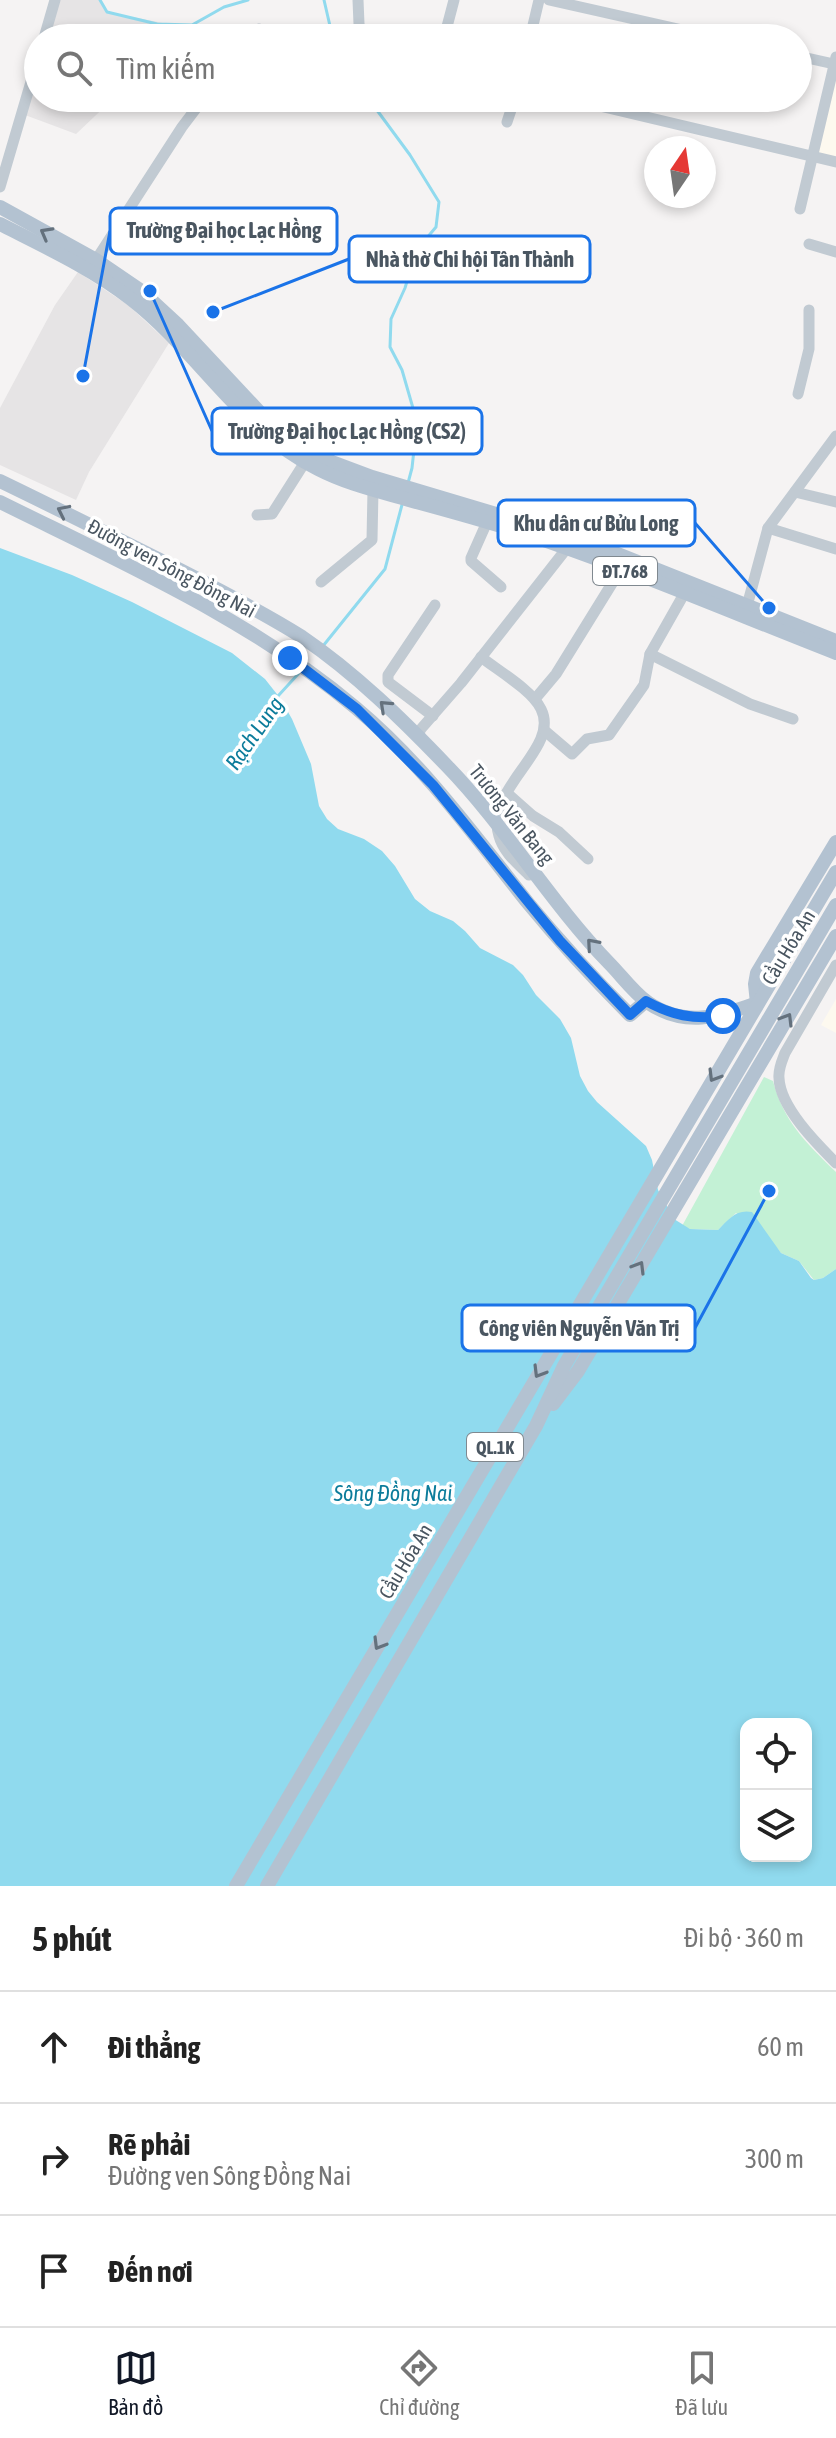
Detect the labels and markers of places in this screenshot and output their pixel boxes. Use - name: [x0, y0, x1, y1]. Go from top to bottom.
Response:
- callout: Trường Đại học Lạc Hồng: [110, 208, 337, 254]
- callout: Nhà thờ Chi hội Tân Thành: [349, 236, 590, 282]
- callout: Trường Đại học Lạc Hồng (CS2): [212, 408, 482, 454]
- callout: Khu dân cư Bửu Long: [498, 500, 695, 546]
- callout: Công viên Nguyễn Văn Trị: [462, 1305, 695, 1351]

